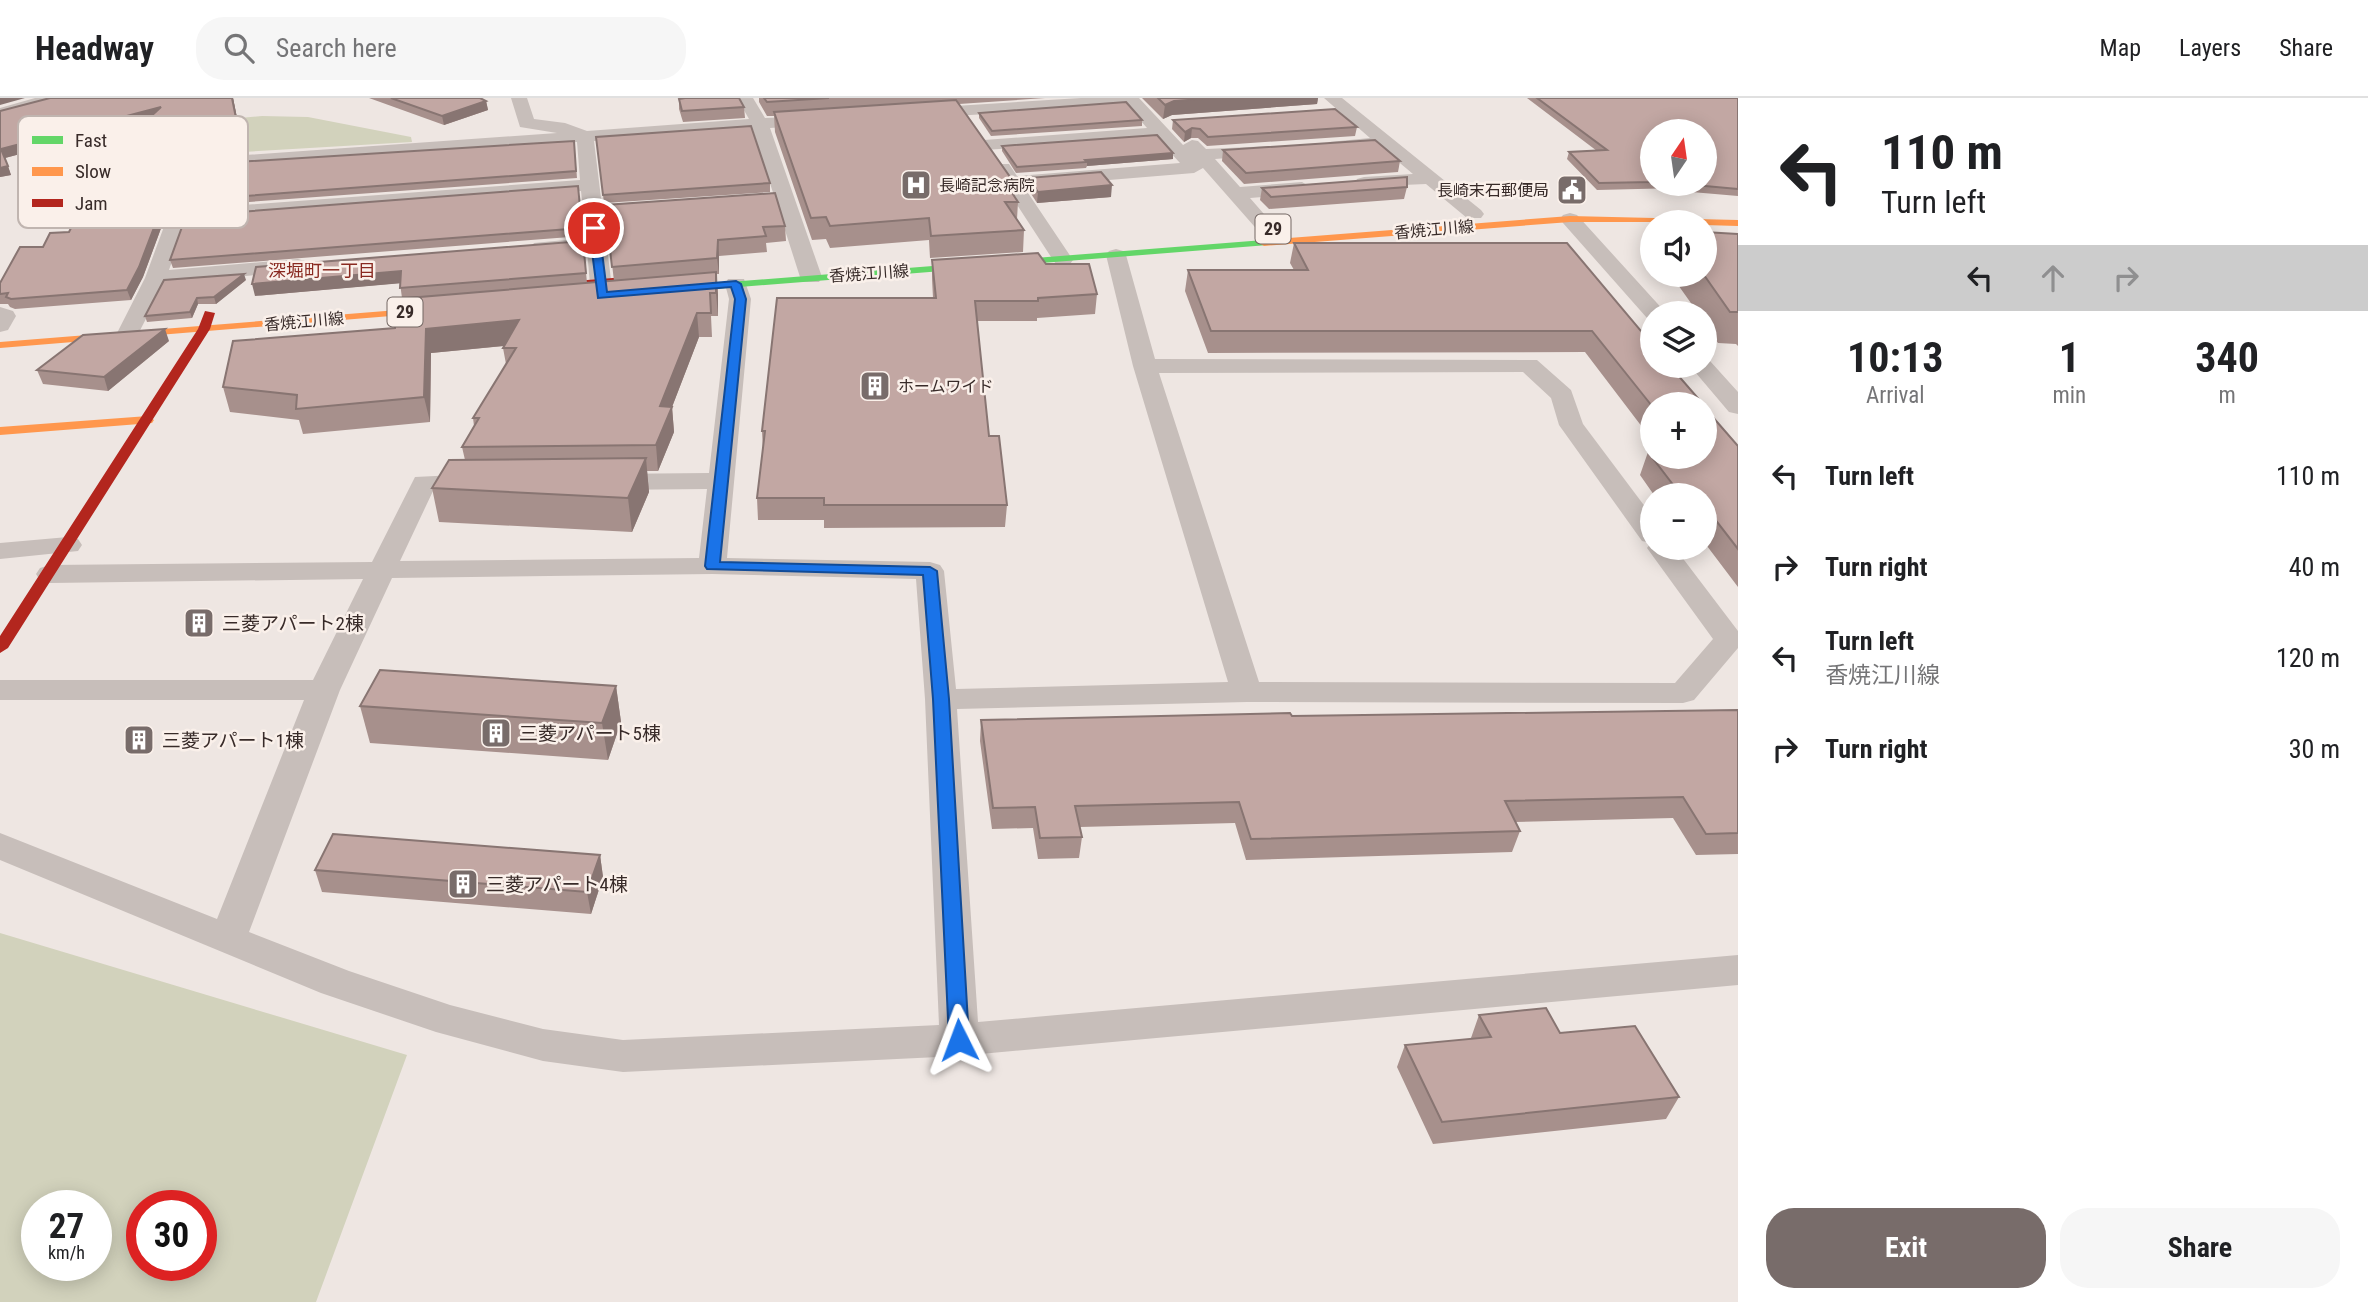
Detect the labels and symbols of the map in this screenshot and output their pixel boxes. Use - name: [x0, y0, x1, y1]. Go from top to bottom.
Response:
- legend: [18, 116, 248, 228]
- north arrow: [1640, 119, 1717, 196]
- text: Fast: [75, 129, 107, 152]
- text: Slow: [75, 160, 111, 183]
- hospital icon: 長崎記念病院: [899, 168, 933, 202]
- public building icon: 長崎末石郵便局: [1555, 173, 1589, 207]
- place label: 長崎記念病院: [939, 176, 1035, 195]
- place label: 長崎末石郵便局: [1437, 181, 1549, 200]
- text: Jam: [75, 192, 108, 215]
- pin: [564, 198, 624, 258]
- road number: 29: [1256, 214, 1290, 244]
- street label: 香焼江川線: [1393, 217, 1475, 242]
- district label: 深堀町一丁目: [268, 260, 376, 281]
- street label: 香焼江川線: [828, 261, 910, 286]
- road number: 29: [388, 298, 422, 327]
- street label: 香焼江川線: [263, 309, 345, 334]
- building icon: ホームワイド: [858, 369, 892, 403]
- place label: ホームワイド: [898, 377, 994, 396]
- building icon: 三菱アパート2棟: [182, 606, 216, 640]
- place label: 三菱アパート2棟: [222, 612, 364, 635]
- building icon: 三菱アパート5棟: [479, 716, 513, 750]
- place label: 三菱アパート5棟: [519, 722, 661, 745]
- building icon: 三菱アパート1棟: [122, 723, 156, 757]
- place label: 三菱アパート1棟: [162, 729, 304, 752]
- building icon: 三菱アパート4棟: [446, 867, 480, 901]
- place label: 三菱アパート4棟: [486, 873, 628, 896]
- position arrow: [922, 1003, 996, 1077]
- speed limit sign: 30: [126, 1190, 217, 1281]

